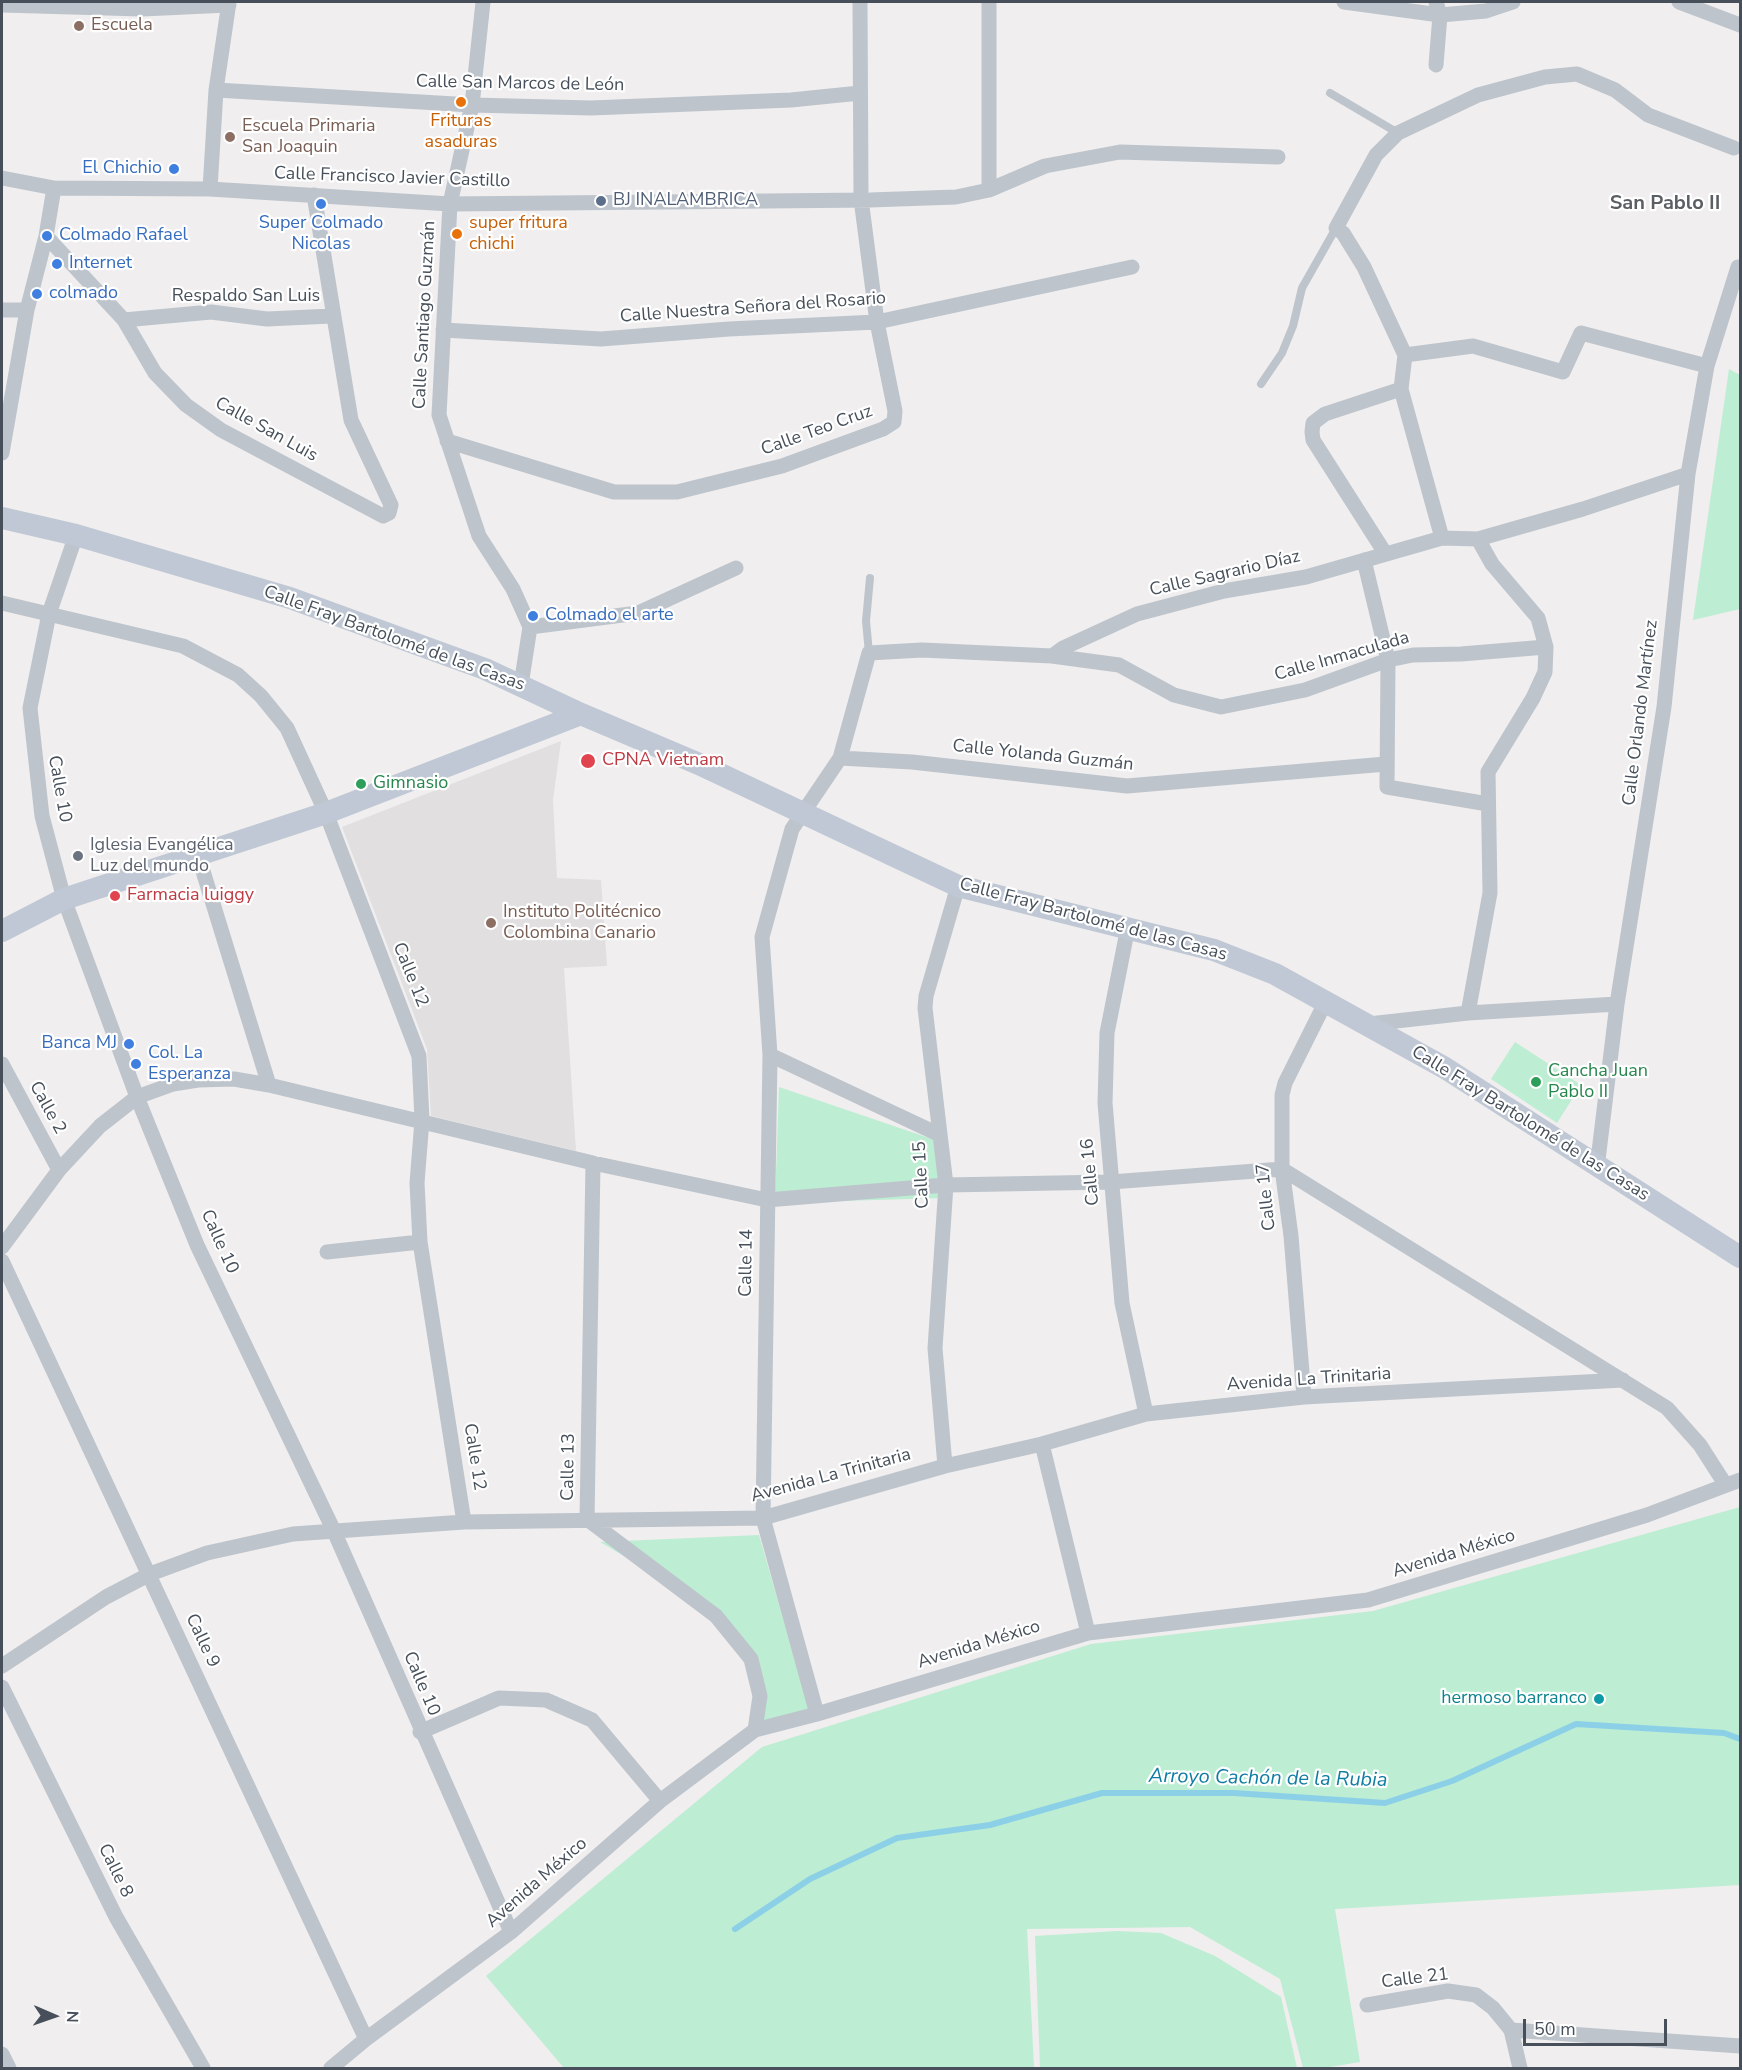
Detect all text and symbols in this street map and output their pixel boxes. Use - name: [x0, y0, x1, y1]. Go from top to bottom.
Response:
- place label: Escuela: [91, 15, 153, 37]
- marker: Escuela: [72, 19, 86, 33]
- street label: Calle San Marcos de León: [416, 71, 624, 97]
- marker: Frituras asaduras: [454, 95, 468, 109]
- place label: Frituras asaduras: [425, 111, 497, 154]
- place label: Escuela Primaria San Joaquin: [242, 116, 375, 158]
- marker: Escuela Primaria San Joaquin: [223, 130, 237, 144]
- place label: El Chichio: [82, 158, 162, 180]
- marker: El Chichio: [167, 162, 181, 176]
- street label: Calle Francisco Javier Castillo: [274, 163, 510, 193]
- place label: BJ INALAMBRICA: [613, 190, 758, 212]
- district label: San Pablo II: [1610, 192, 1720, 216]
- marker: BJ INALAMBRICA: [594, 194, 608, 208]
- marker: Super Colmado Nicolas: [314, 197, 328, 211]
- place label: Super Colmado Nicolas: [259, 213, 383, 256]
- place label: super fritura chichi: [469, 213, 568, 256]
- street label: Calle Santiago Guzmán: [409, 220, 441, 410]
- place label: Colmado Rafael: [59, 225, 188, 247]
- marker: super fritura chichi: [450, 227, 464, 241]
- marker: Colmado Rafael: [40, 229, 54, 243]
- place label: Internet: [69, 253, 132, 275]
- marker: Internet: [50, 257, 64, 271]
- place label: colmado: [49, 283, 118, 305]
- street label: Respaldo San Luis: [172, 286, 320, 308]
- marker: colmado: [30, 287, 44, 301]
- street label: Calle Nuestra Señora del Rosario: [619, 288, 887, 328]
- street label: Calle San Luis: [211, 393, 321, 467]
- street label: Calle Teo Cruz: [758, 401, 876, 461]
- street label: Calle Sagrario Díaz: [1148, 546, 1302, 602]
- street label: Calle Fray Bartolomé de las Casas: [261, 582, 527, 696]
- place label: Colmado el arte: [545, 605, 674, 627]
- marker: Colmado el arte: [526, 609, 540, 623]
- street label: Calle Orlando Martínez: [1619, 619, 1663, 807]
- street label: Calle Inmaculada: [1272, 627, 1412, 687]
- street label: Calle Yolanda Guzmán: [951, 736, 1135, 776]
- place label: CPNA Vietnam: [602, 750, 724, 772]
- marker: CPNA Vietnam: [579, 752, 597, 770]
- street label: Calle 10: [42, 754, 76, 824]
- place label: Gimnasio: [373, 773, 448, 795]
- marker: Gimnasio: [354, 777, 368, 791]
- place label: Iglesia Evangélica Luz del mundo: [90, 835, 234, 878]
- marker: Iglesia Evangélica Luz del mundo: [71, 849, 85, 863]
- street label: Calle Fray Bartolomé de las Casas: [957, 874, 1229, 966]
- place label: Farmacia luiggy: [127, 885, 254, 907]
- marker: Farmacia luiggy: [108, 889, 122, 903]
- place label: Instituto Politécnico Colombina Canario: [503, 902, 661, 944]
- marker: Instituto Politécnico Colombina Canario: [484, 916, 498, 930]
- street label: Calle 12: [387, 940, 433, 1010]
- place label: Banca MJ: [41, 1033, 117, 1055]
- marker: Banca MJ: [122, 1037, 136, 1051]
- street label: Calle Fray Bartolomé de las Casas: [1407, 1042, 1653, 1206]
- place label: Col. La Esperanza: [148, 1043, 231, 1086]
- marker: Col. La Esperanza: [129, 1057, 143, 1071]
- place label: Cancha Juan Pablo II: [1548, 1061, 1648, 1104]
- marker: Cancha Juan Pablo II: [1529, 1075, 1543, 1089]
- street label: Calle 2: [24, 1078, 70, 1138]
- street label: Calle 16: [1077, 1137, 1105, 1207]
- street label: Calle 15: [909, 1141, 935, 1209]
- street label: Calle 17: [1253, 1162, 1281, 1232]
- street label: Calle 10: [195, 1207, 243, 1277]
- street label: Calle 14: [736, 1229, 758, 1297]
- street label: Avenida La Trinitaria: [1226, 1363, 1392, 1397]
- street label: Calle 12: [458, 1422, 490, 1492]
- street label: Calle 13: [558, 1433, 580, 1501]
- street label: Avenida La Trinitaria: [749, 1444, 913, 1508]
- street label: Avenida México: [1390, 1525, 1518, 1583]
- street label: Calle 9: [180, 1611, 224, 1671]
- street label: Avenida México: [915, 1616, 1043, 1674]
- street label: Calle 10: [398, 1649, 444, 1719]
- place label: hermoso barranco: [1441, 1688, 1587, 1710]
- marker: hermoso barranco: [1592, 1692, 1606, 1706]
- water label: Arroyo Cachón de la Rubia: [1148, 1765, 1388, 1793]
- street label: Avenida México: [482, 1833, 592, 1933]
- street label: Calle 8: [93, 1841, 137, 1901]
- street label: Calle 21: [1380, 1964, 1450, 1994]
- north arrow: [24, 1986, 84, 2046]
- scale bar: [1526, 2007, 1670, 2045]
- text: N: [61, 2010, 83, 2023]
- text: 50 m: [1534, 2017, 1576, 2041]

